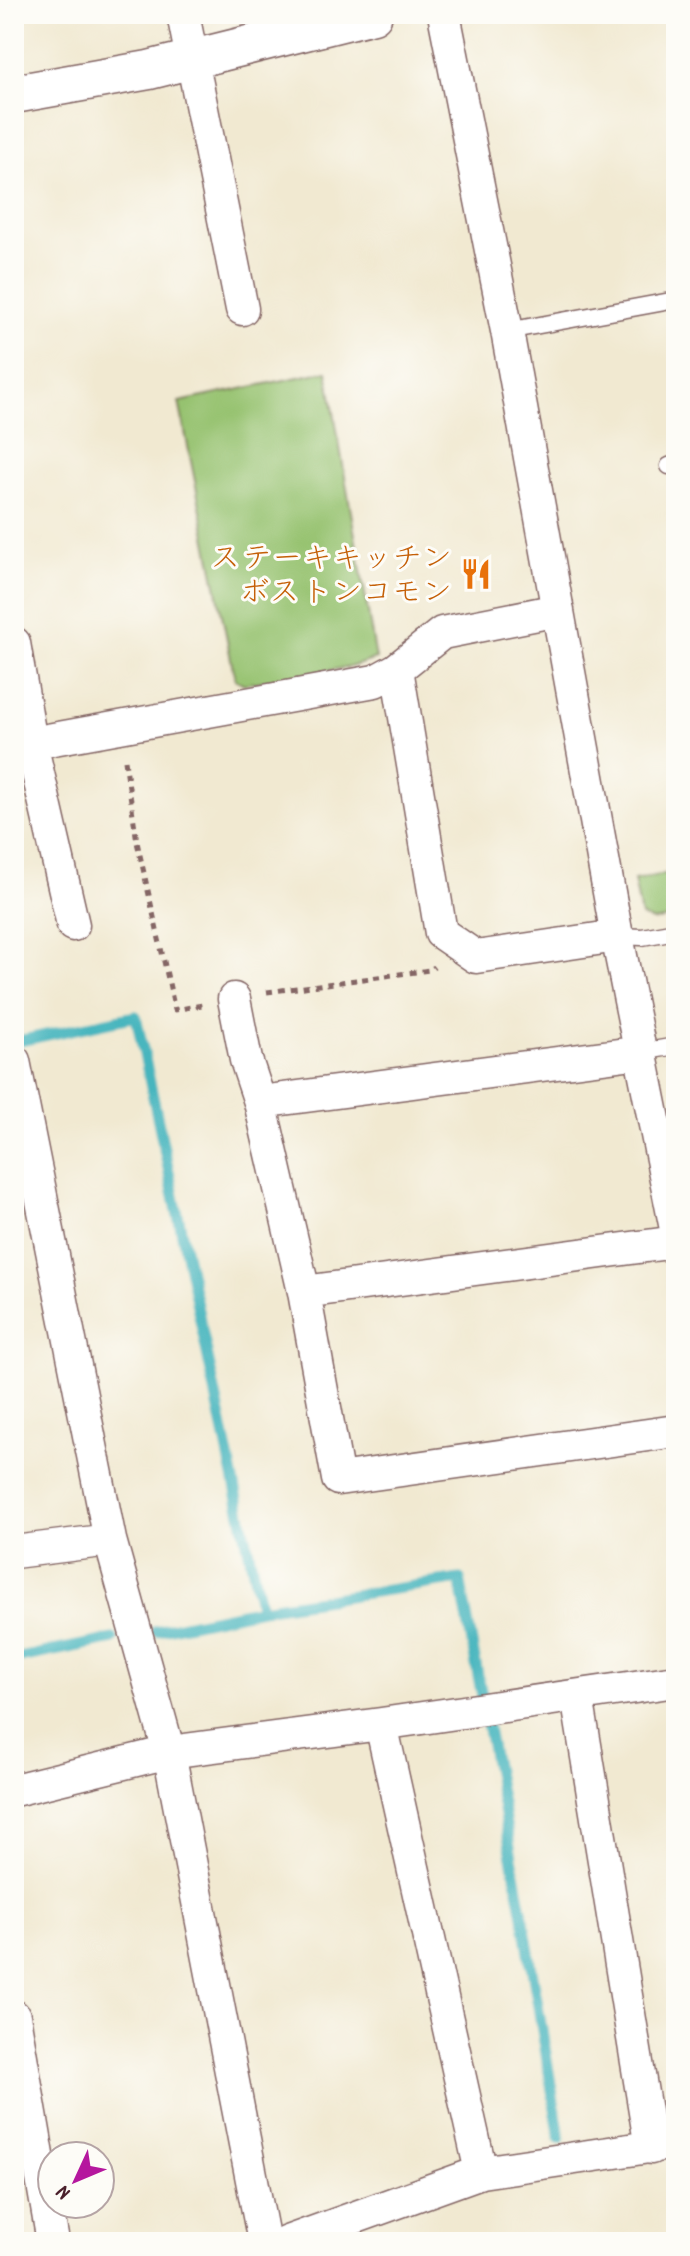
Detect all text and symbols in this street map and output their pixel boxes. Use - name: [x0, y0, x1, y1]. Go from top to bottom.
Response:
- place label: ステーキキッチン ボストンコモン: [210, 540, 452, 617]
- restaurant icon: ステーキキッチン ボストンコモン: [459, 557, 493, 591]
- north arrow: [36, 2140, 116, 2220]
- text: N: [49, 2177, 79, 2206]

